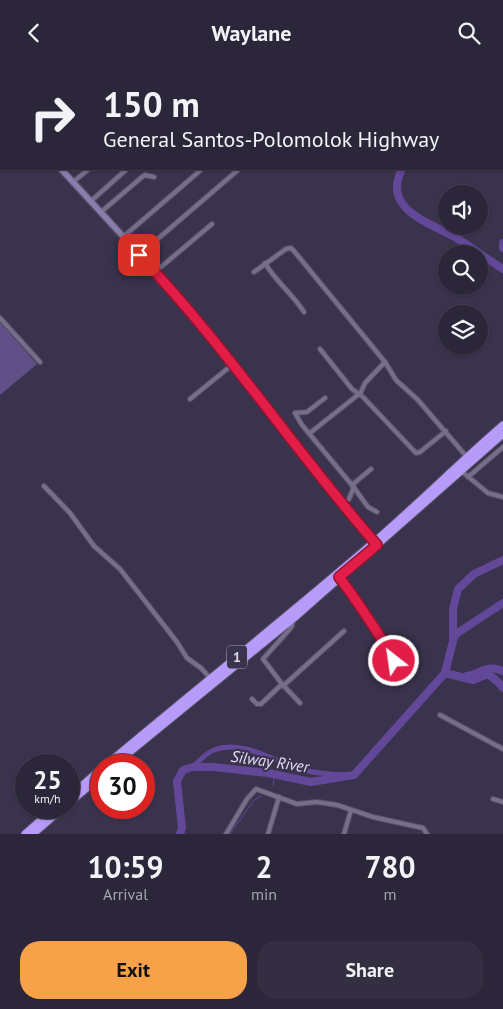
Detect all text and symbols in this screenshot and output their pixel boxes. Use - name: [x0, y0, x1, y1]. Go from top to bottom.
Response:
- icon: back: [20, 19, 48, 47]
- text: Waylane: [212, 19, 291, 47]
- icon: search: [455, 19, 483, 47]
- text: 150 m: [103, 81, 200, 127]
- icon: right: [20, 85, 85, 150]
- text: General Santos-Polomolok Highway: [103, 125, 439, 153]
- map controls: [438, 185, 488, 355]
- button: sound: [438, 185, 488, 235]
- pin: [118, 234, 160, 276]
- icon: arrive: [125, 241, 153, 269]
- button: search: [438, 245, 488, 295]
- button: layers: [438, 305, 488, 355]
- position arrow: [367, 634, 419, 686]
- road number: 1: [227, 645, 247, 669]
- water label: Silway River: [230, 746, 312, 777]
- speed limit sign: 30: [90, 754, 155, 819]
- text: 25: [33, 764, 62, 796]
- text: km/h: [34, 791, 61, 806]
- text: 10:59: [87, 847, 164, 886]
- text: 2: [256, 847, 273, 886]
- text: 780: [364, 847, 416, 886]
- text: Arrival: [103, 884, 148, 904]
- text: min: [251, 884, 277, 904]
- text: m: [384, 884, 397, 904]
- button: Exit: [20, 941, 247, 999]
- button: Share: [257, 941, 483, 999]

